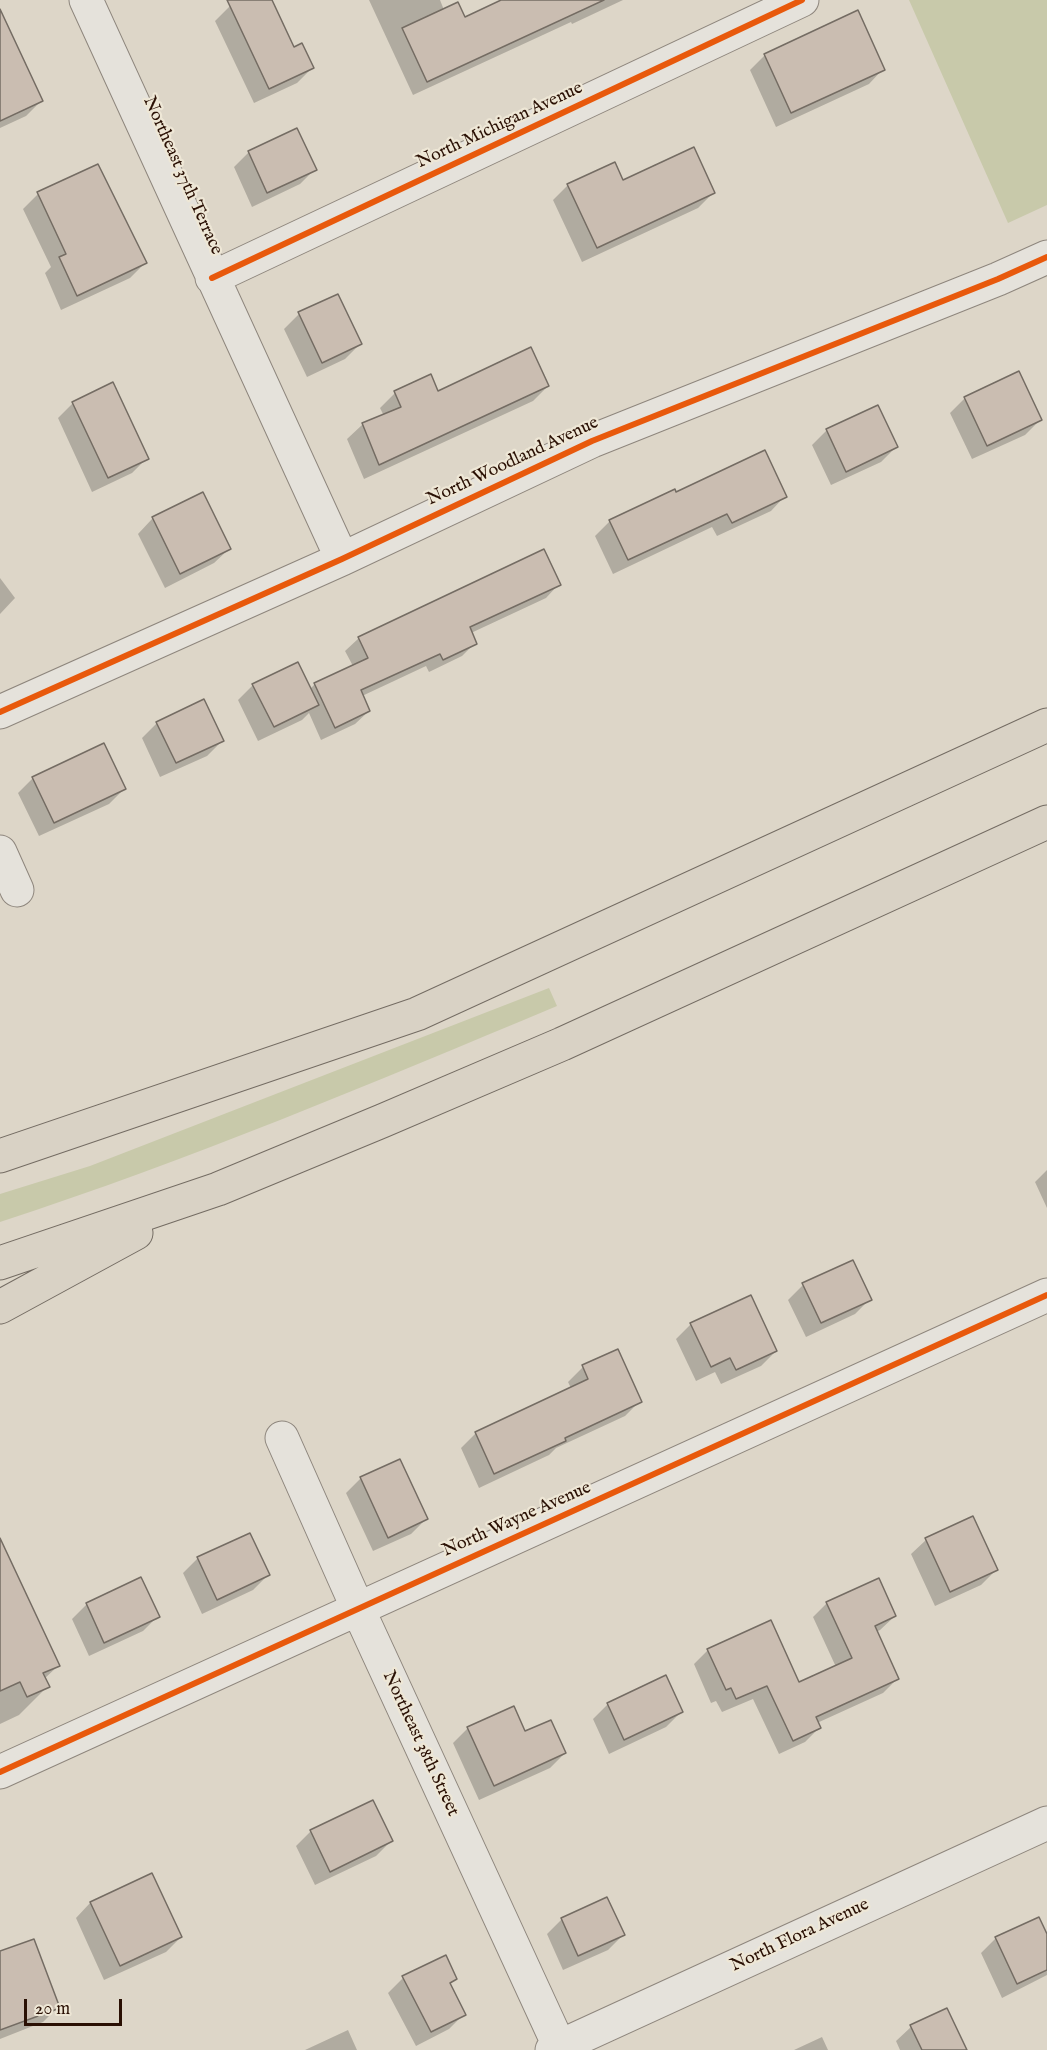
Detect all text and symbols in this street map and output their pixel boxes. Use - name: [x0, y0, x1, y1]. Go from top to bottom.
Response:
- street label: North Michigan Avenue: [413, 78, 587, 174]
- street label: Northeast 37th Terrace: [137, 93, 227, 259]
- street label: North Woodland Avenue: [424, 413, 602, 511]
- street label: North Wayne Avenue: [439, 1478, 595, 1562]
- street label: Northeast 38th Street: [377, 1668, 463, 1820]
- street label: North Flora Avenue: [727, 1894, 873, 1978]
- scale bar: [27, 1987, 124, 2025]
- text: 20 m: [35, 1998, 70, 2021]

